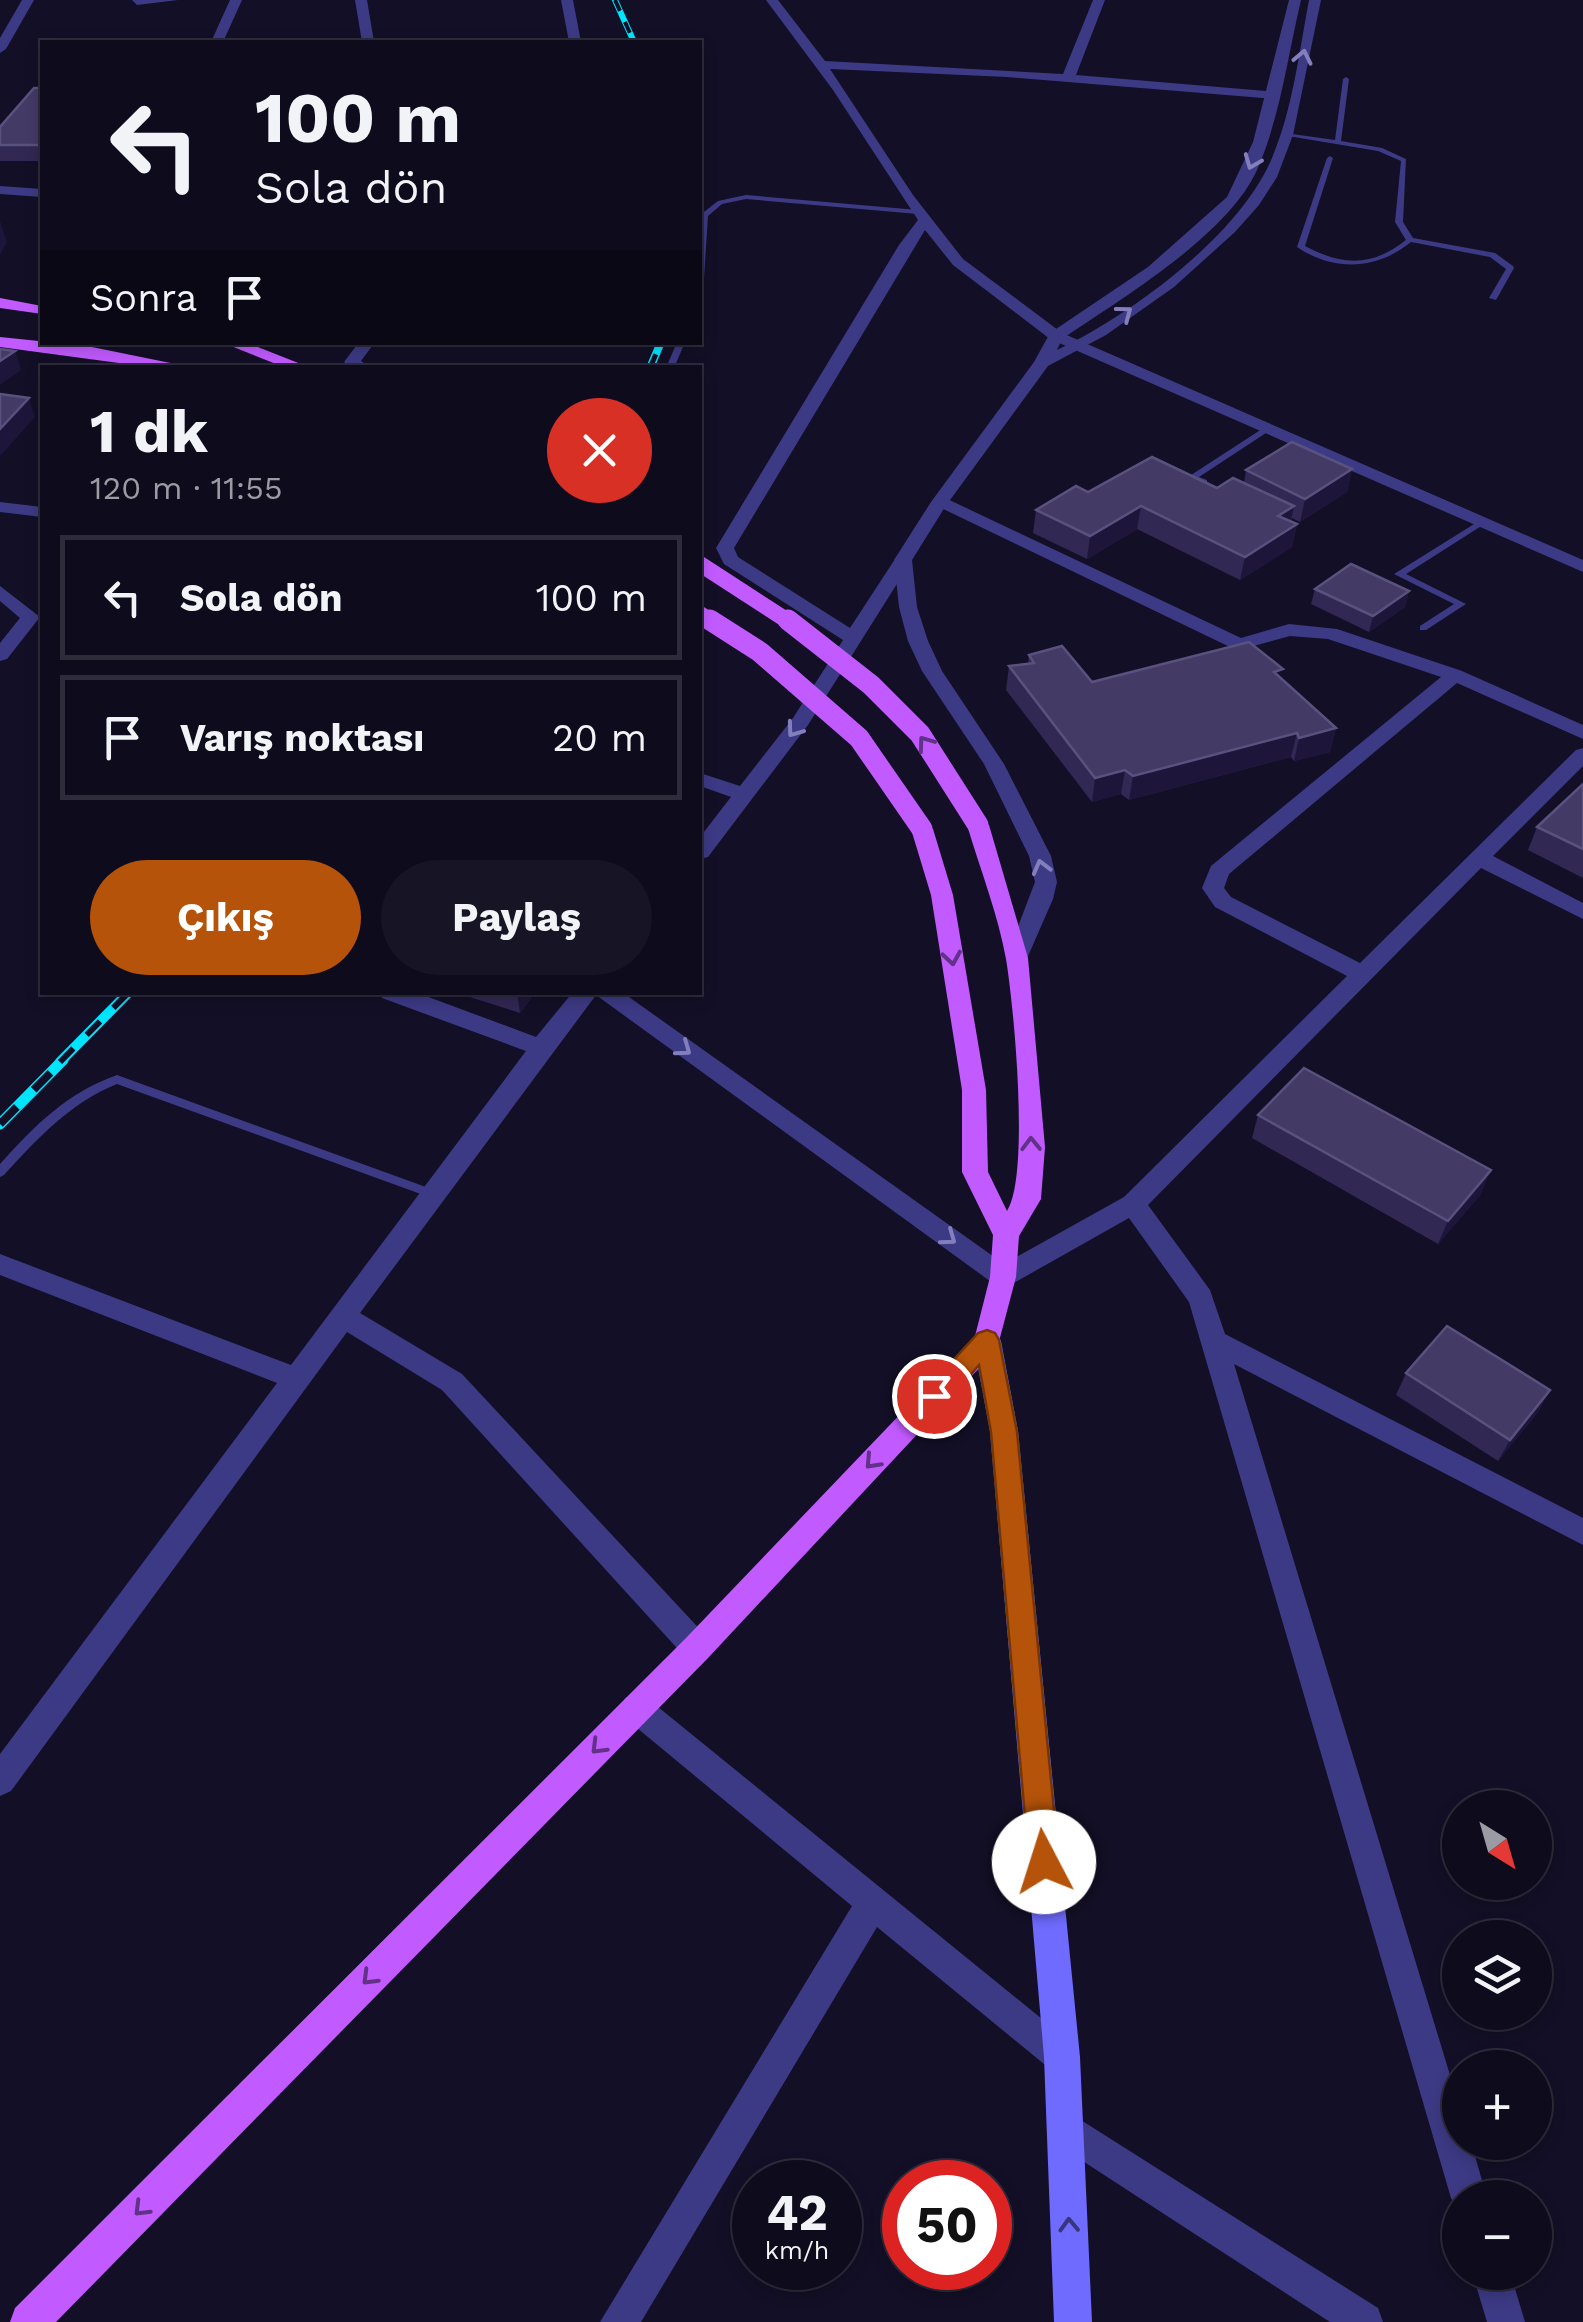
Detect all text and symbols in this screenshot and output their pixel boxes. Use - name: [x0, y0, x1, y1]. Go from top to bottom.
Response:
- one-way arrow: [1291, 49, 1312, 66]
- text: 100 m: [255, 77, 461, 159]
- icon: left: [90, 80, 220, 210]
- one-way arrow: [1244, 152, 1264, 169]
- text: Sola dön: [255, 161, 447, 214]
- icon: arrive: [217, 270, 272, 325]
- text: Sonra: [90, 276, 197, 320]
- one-way arrow: [1114, 308, 1132, 325]
- text: 1 dk: [90, 396, 208, 467]
- button: close: [547, 398, 652, 503]
- text: 120 m · 11:55: [90, 469, 283, 507]
- icon: left: [95, 570, 150, 625]
- text: Sola dön: [180, 576, 343, 620]
- text: 100 m: [536, 576, 647, 620]
- icon: arrive: [95, 710, 150, 765]
- text: Varış noktası: [180, 716, 424, 760]
- text: 20 m: [552, 716, 647, 760]
- one-way arrow: [788, 719, 806, 737]
- one-way arrow: [919, 736, 937, 754]
- one-way arrow: [1032, 858, 1053, 876]
- button: Çıkış: [90, 860, 361, 975]
- button: Paylaş: [381, 860, 652, 975]
- one-way arrow: [941, 949, 962, 966]
- one-way arrow: [673, 1037, 692, 1055]
- one-way arrow: [1020, 1135, 1042, 1150]
- one-way arrow: [938, 1227, 956, 1244]
- pin: [892, 1354, 977, 1439]
- icon: arrive: [907, 1369, 962, 1424]
- one-way arrow: [866, 1451, 884, 1469]
- one-way arrow: [592, 1735, 610, 1753]
- north arrow: [1442, 1790, 1552, 1900]
- map controls: [1442, 1790, 1552, 2290]
- position arrow: [992, 1810, 1096, 1914]
- button: layers: [1442, 1920, 1552, 2030]
- one-way arrow: [363, 1967, 381, 1985]
- button: +: [1442, 2050, 1552, 2160]
- speed limit sign: 50: [882, 2160, 1012, 2290]
- button: −: [1442, 2180, 1552, 2290]
- text: 42: [766, 2183, 828, 2242]
- one-way arrow: [135, 2198, 153, 2216]
- one-way arrow: [1059, 2216, 1080, 2232]
- text: km/h: [765, 2236, 829, 2265]

